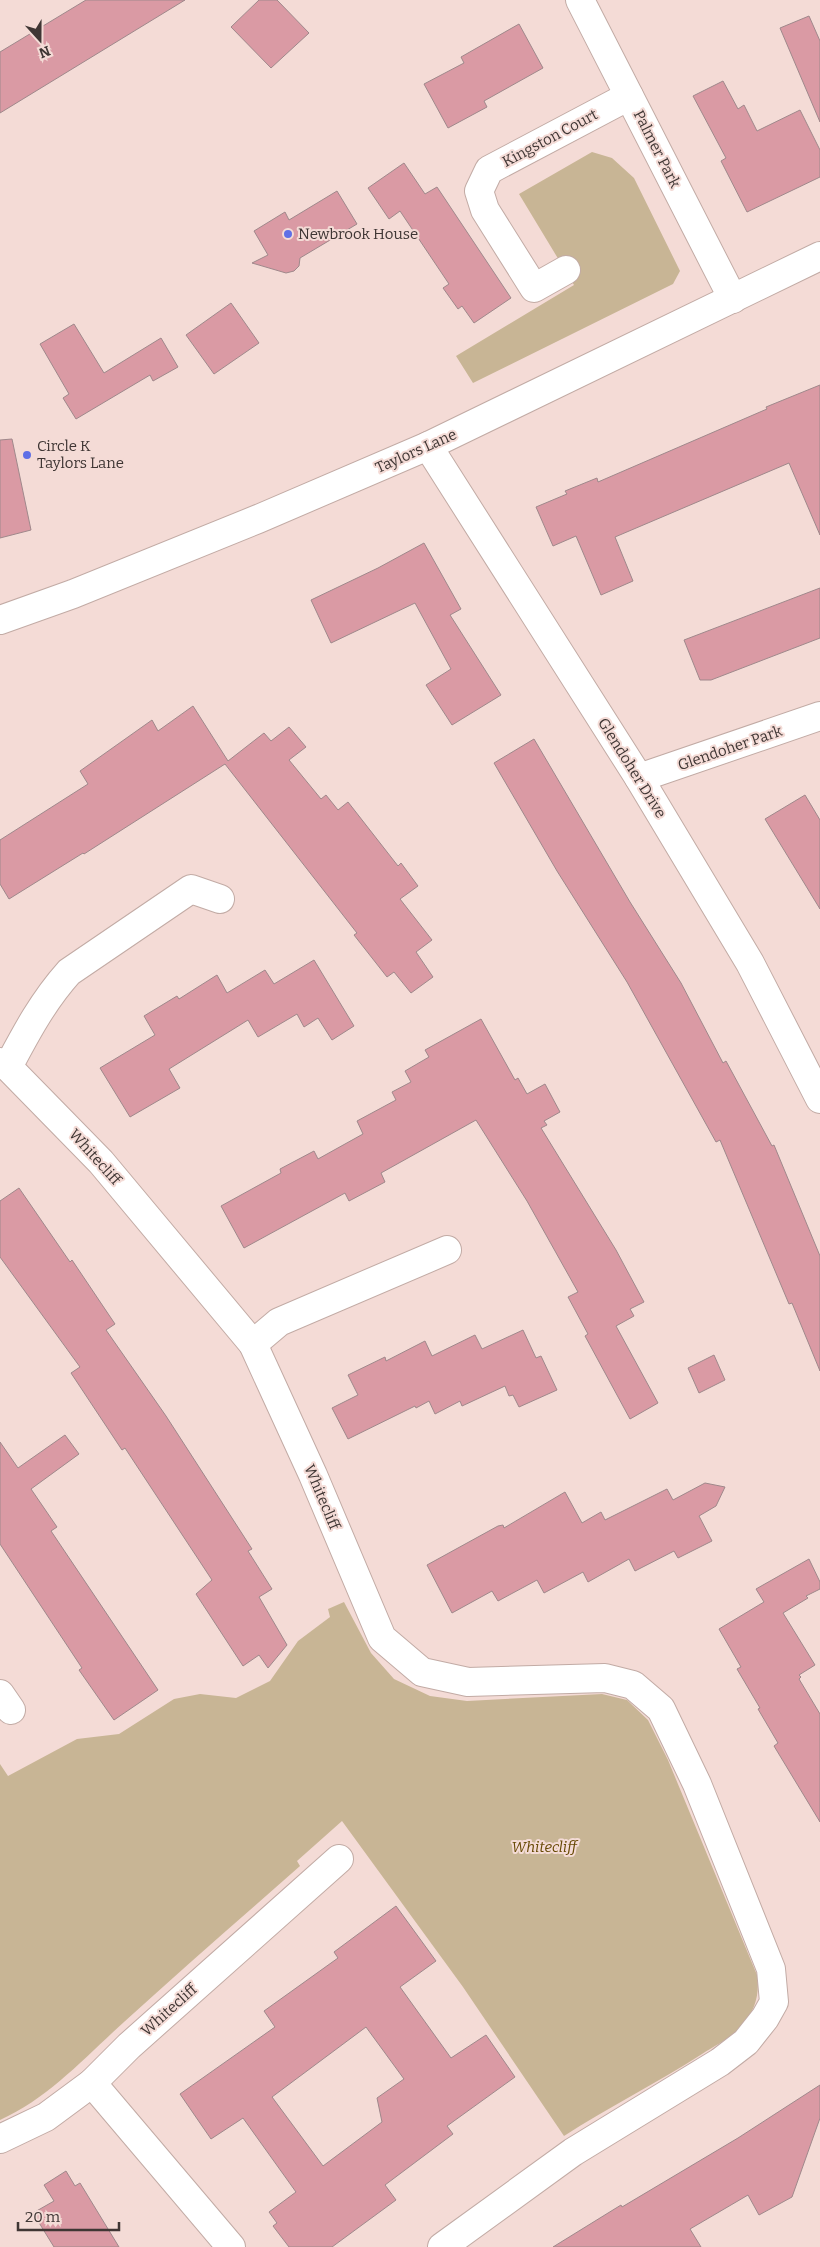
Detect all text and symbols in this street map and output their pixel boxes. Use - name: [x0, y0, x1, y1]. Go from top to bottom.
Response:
- north arrow: [15, 15, 65, 65]
- text: N: [36, 42, 53, 62]
- street label: Kingston Court: [499, 105, 601, 171]
- street label: Palmer Park: [630, 107, 685, 191]
- place label: Newbrook House: [298, 225, 418, 243]
- marker: Newbrook House: [282, 228, 294, 240]
- street label: Taylors Lane: [373, 425, 459, 477]
- place label: Circle K Taylors Lane: [37, 437, 124, 472]
- marker: Circle K Taylors Lane: [21, 449, 33, 461]
- street label: Glendoher Drive: [594, 715, 670, 821]
- street label: Glendoher Park: [675, 722, 785, 774]
- street label: Whitecliff: [65, 1125, 126, 1190]
- street label: Whitecliff: [300, 1462, 344, 1534]
- park label: Whitecliff: [511, 1838, 579, 1856]
- street label: Whitecliff: [137, 1979, 202, 2040]
- scale bar: [18, 2200, 119, 2232]
- text: 20 m: [25, 2208, 61, 2226]

